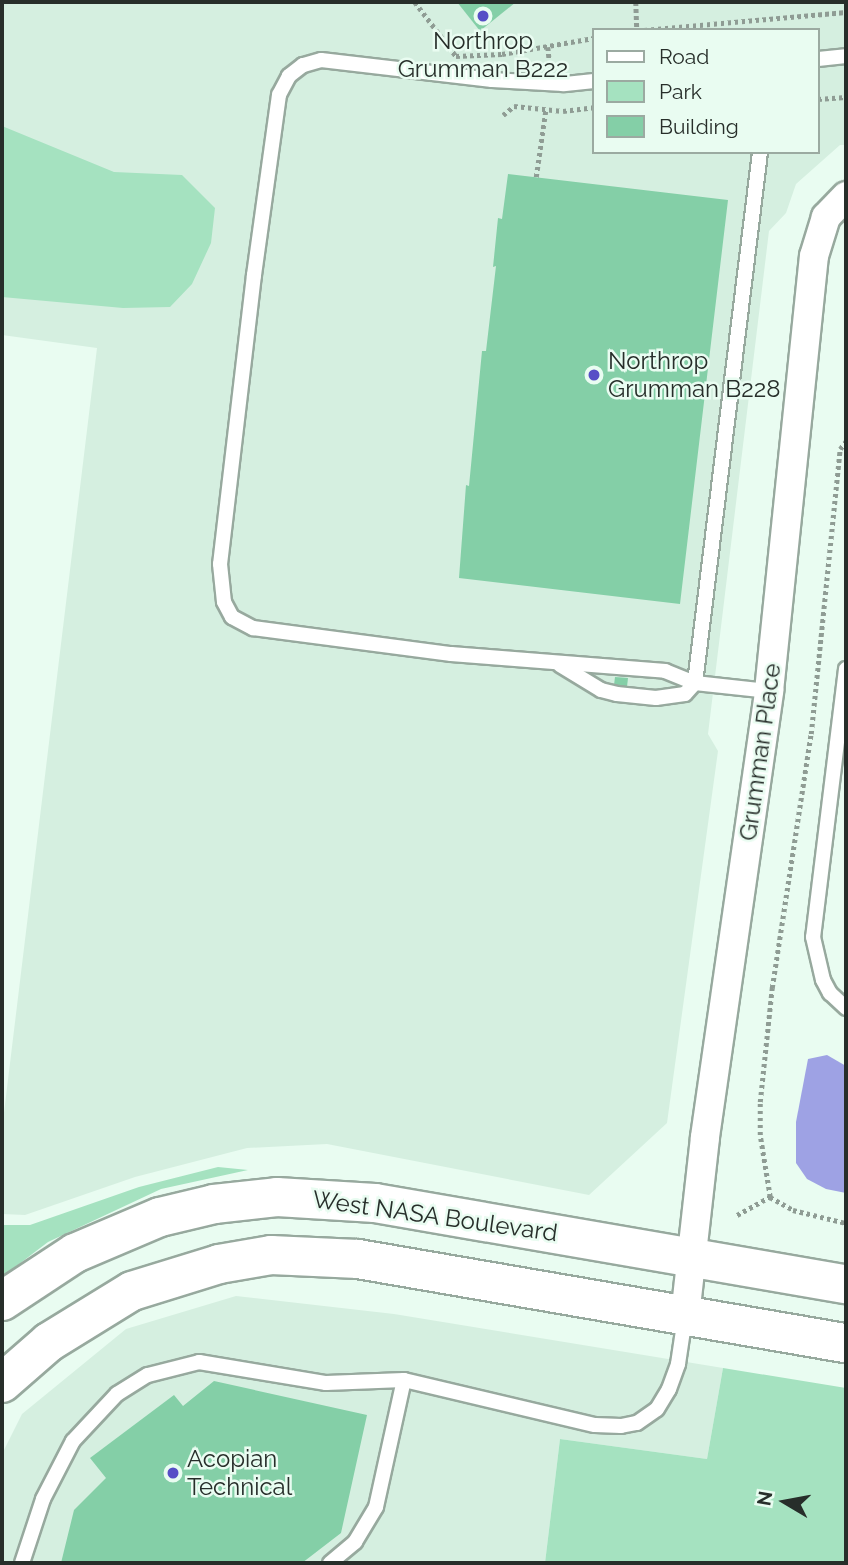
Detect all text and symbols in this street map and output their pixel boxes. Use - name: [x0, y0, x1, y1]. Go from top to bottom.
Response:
- marker: Northrop Grumman B222: [475, 8, 491, 24]
- place label: Northrop Grumman B222: [398, 27, 568, 83]
- legend: [592, 28, 820, 154]
- text: Road: [659, 44, 709, 69]
- text: Park: [659, 79, 702, 104]
- text: Building: [659, 114, 739, 139]
- place label: Northrop Grumman B228: [608, 347, 780, 403]
- marker: Northrop Grumman B228: [586, 367, 602, 383]
- street label: Grumman Place: [733, 661, 787, 843]
- street label: West NASA Boulevard: [310, 1184, 560, 1248]
- place label: Acopian Technical: [187, 1445, 292, 1501]
- marker: Acopian Technical: [165, 1465, 181, 1481]
- north arrow: [750, 1467, 820, 1537]
- text: N: [752, 1489, 776, 1507]

